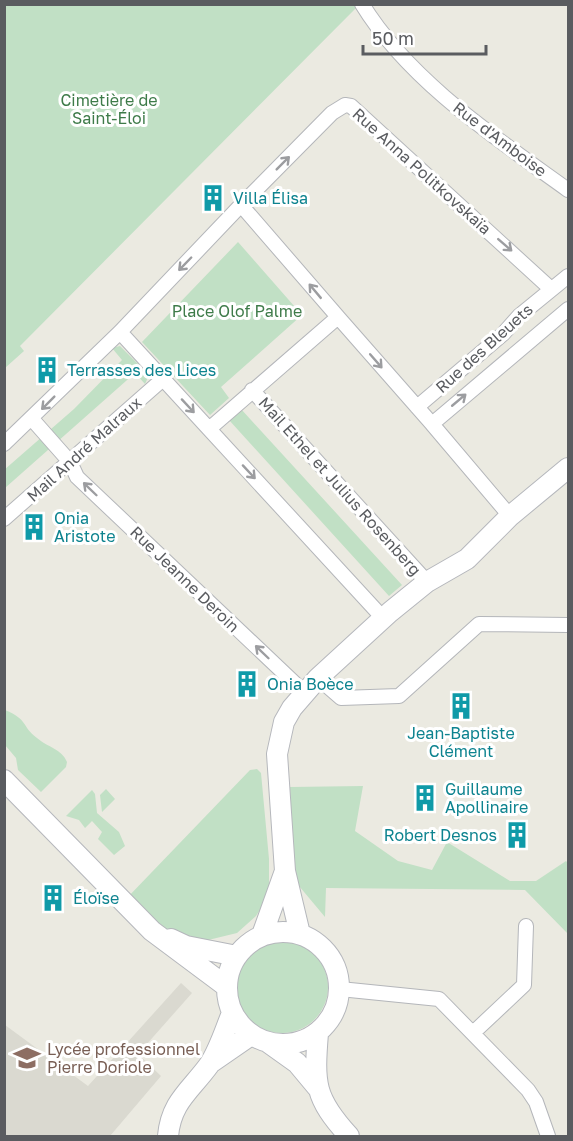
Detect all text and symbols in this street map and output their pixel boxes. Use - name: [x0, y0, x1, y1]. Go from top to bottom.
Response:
- scale bar: [363, 18, 486, 56]
- text: 50 m: [372, 27, 414, 49]
- park label: Cimetière de Saint-Éloi: [60, 90, 158, 128]
- street label: Rue d'Amboise: [449, 97, 551, 181]
- street label: Rue Anna Politkovskaïa: [349, 104, 495, 238]
- one-way arrow: [275, 156, 290, 171]
- building icon: Villa Élisa: [198, 183, 228, 213]
- place label: Villa Élisa: [233, 188, 308, 208]
- one-way arrow: [497, 238, 512, 252]
- one-way arrow: [178, 256, 192, 271]
- one-way arrow: [308, 284, 322, 299]
- street label: Rue des Bleuets: [431, 299, 537, 397]
- park label: Place Olof Palme: [172, 301, 302, 321]
- one-way arrow: [370, 353, 383, 369]
- building icon: Terrasses des Lices: [32, 355, 62, 385]
- place label: Terrasses des Lices: [67, 360, 216, 380]
- street label: Mail André Malraux: [23, 392, 146, 506]
- street label: Mail Ethel et Julius Rosenberg: [254, 393, 426, 579]
- one-way arrow: [451, 394, 467, 407]
- one-way arrow: [41, 396, 56, 411]
- one-way arrow: [181, 398, 195, 413]
- one-way arrow: [242, 464, 256, 479]
- one-way arrow: [82, 481, 97, 496]
- place label: Onia Aristote: [54, 508, 115, 546]
- building icon: Onia Aristote: [19, 512, 49, 542]
- street label: Rue Jeanne Deroin: [126, 522, 244, 636]
- one-way arrow: [254, 645, 269, 659]
- building icon: Onia Boèce: [232, 669, 262, 699]
- place label: Onia Boèce: [267, 674, 354, 694]
- building icon: Jean-Baptiste Clément: [446, 691, 476, 721]
- place label: Jean-Baptiste Clément: [407, 723, 515, 761]
- place label: Guillaume Apollinaire: [445, 779, 528, 817]
- building icon: Guillaume Apollinaire: [410, 783, 440, 813]
- building icon: Robert Desnos: [502, 820, 532, 850]
- place label: Robert Desnos: [384, 825, 497, 845]
- building icon: Éloïse: [38, 883, 68, 913]
- place label: Éloïse: [73, 888, 119, 908]
- place label: Lycée professionnel Pierre Doriole: [47, 1039, 200, 1077]
- school or university icon: Lycée professionnel Pierre Doriole: [12, 1043, 42, 1073]

